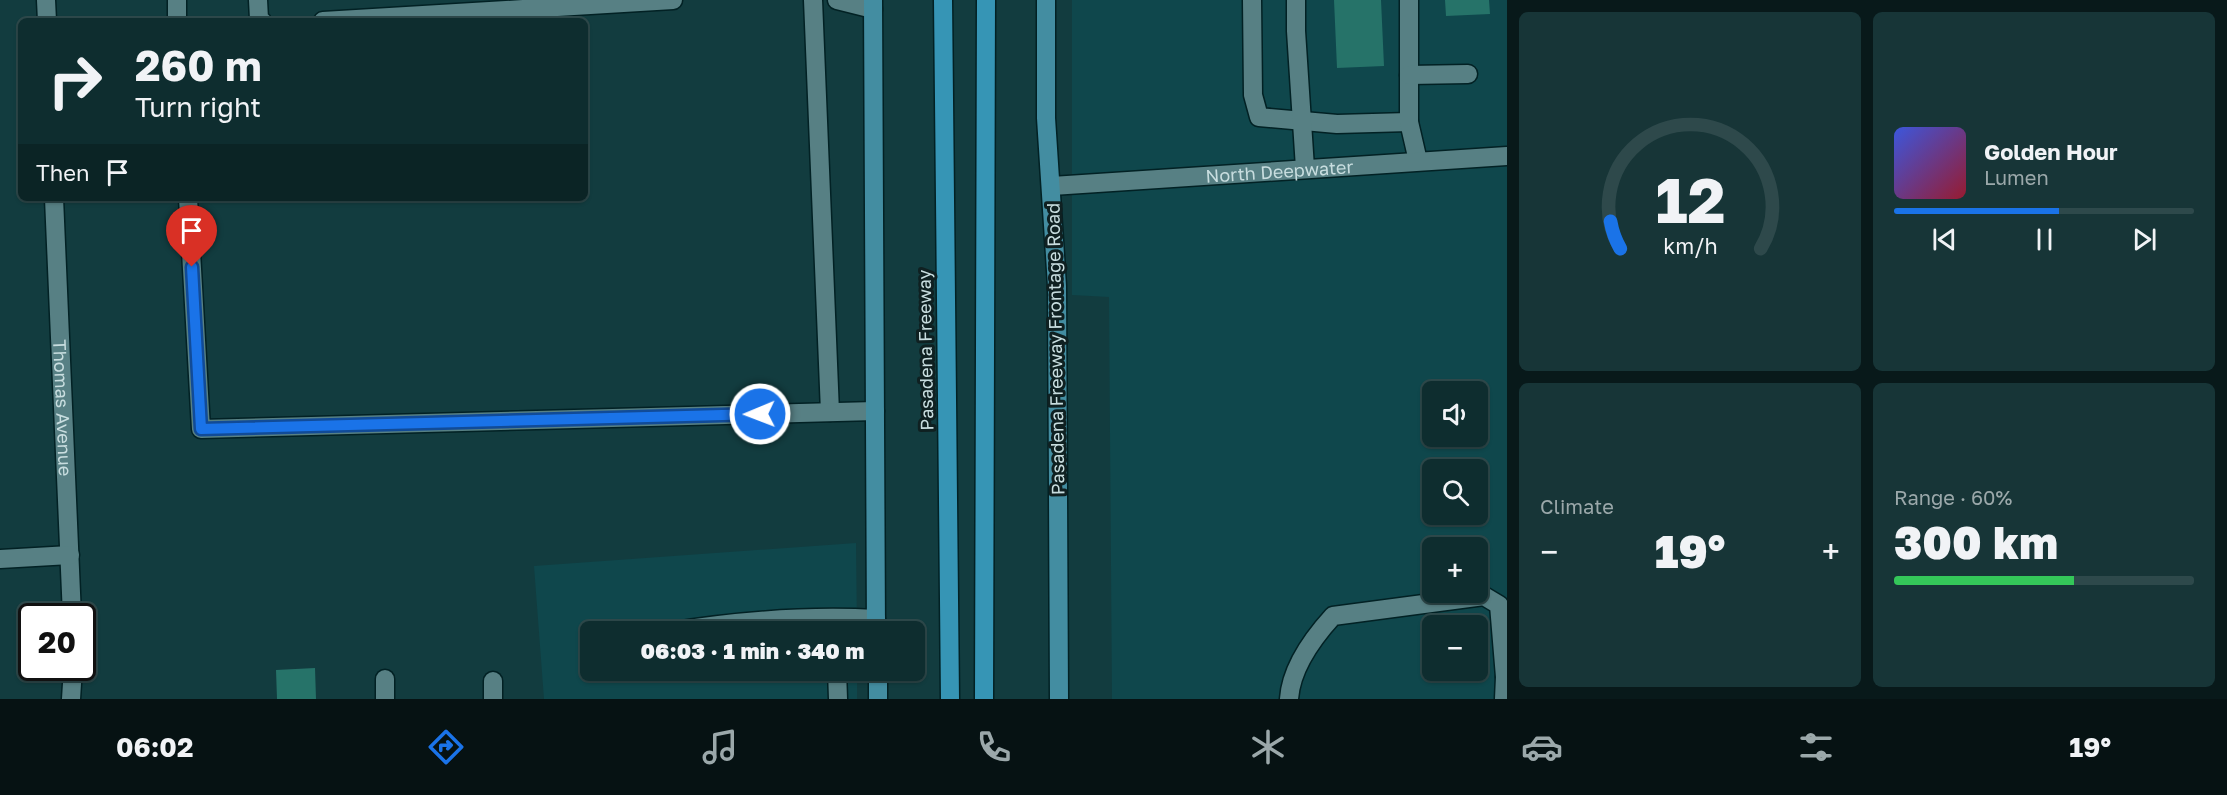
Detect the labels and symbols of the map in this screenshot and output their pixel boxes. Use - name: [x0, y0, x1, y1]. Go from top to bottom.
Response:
- street label: North Deepwater: [1205, 155, 1354, 187]
- street label: Pasadena Freeway Frontage Road: [1041, 203, 1069, 495]
- pin: [166, 205, 217, 267]
- street label: Pasadena Freeway: [913, 269, 937, 431]
- street label: Thomas Avenue: [49, 339, 77, 477]
- position arrow: [728, 382, 792, 446]
- speed limit sign: 20: [18, 603, 96, 681]

